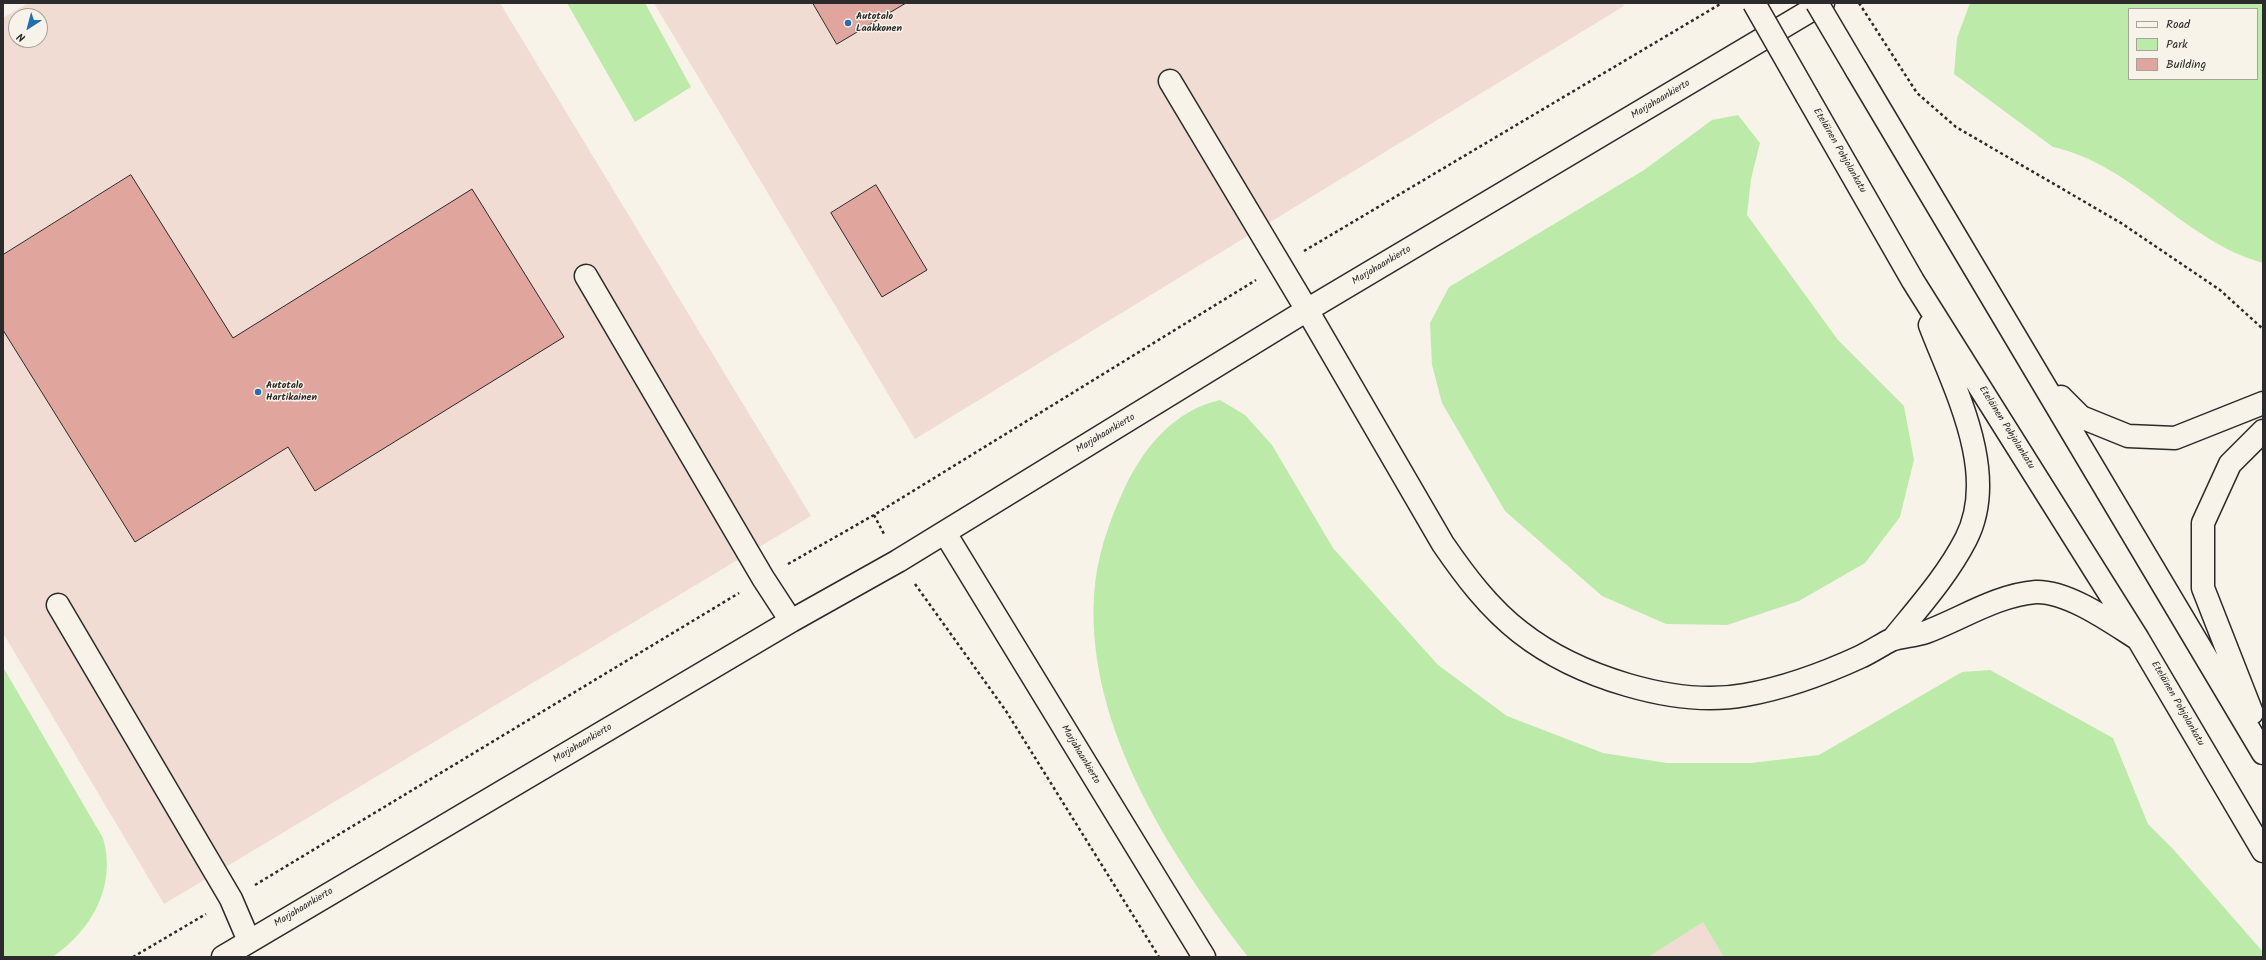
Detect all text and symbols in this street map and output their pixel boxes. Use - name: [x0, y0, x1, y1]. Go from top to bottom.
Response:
- north arrow: [8, 8, 48, 48]
- legend: [2128, 8, 2258, 80]
- place label: Autotalo Laakkonen: [856, 11, 902, 34]
- text: Road: [2166, 15, 2190, 34]
- marker: Autotalo Laakkonen: [843, 18, 853, 28]
- text: N: [13, 28, 30, 46]
- text: Park: [2166, 35, 2188, 54]
- text: Building: [2166, 55, 2206, 74]
- street label: Marjahaankierto: [1629, 78, 1693, 122]
- street label: Eteläinen Pohjolankatu: [1810, 106, 1868, 196]
- street label: Marjahaankierto: [1350, 244, 1414, 288]
- place label: Autotalo Hartikainen: [266, 380, 317, 404]
- street label: Eteläinen Pohjolankatu: [1976, 384, 2036, 472]
- marker: Autotalo Hartikainen: [253, 387, 263, 397]
- street label: Marjahaankierto: [1074, 412, 1138, 456]
- street label: Eteläinen Pohjolankatu: [2148, 659, 2206, 749]
- street label: Marjahaankierto: [551, 722, 615, 766]
- street label: Marjahaankierto: [1058, 723, 1102, 787]
- street label: Marjahaankierto: [272, 886, 336, 930]

